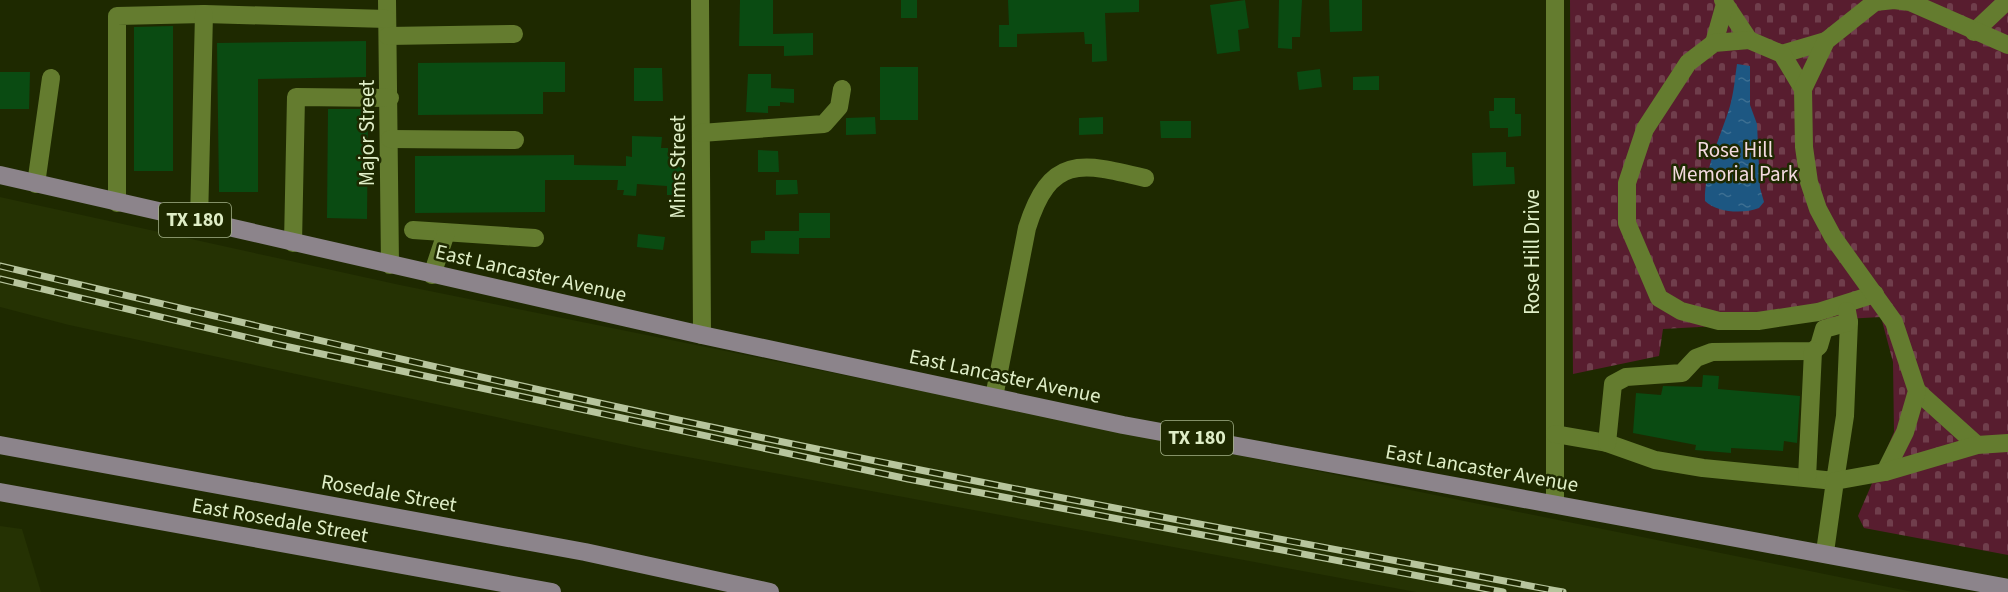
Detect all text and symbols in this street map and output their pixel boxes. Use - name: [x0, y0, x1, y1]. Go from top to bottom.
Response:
- street label: Major Street: [352, 80, 382, 186]
- street label: Mims Street: [663, 115, 693, 219]
- park label: Rose Hill Memorial Park: [1672, 135, 1799, 189]
- street label: Rose Hill Drive: [1517, 189, 1547, 315]
- road number: TX 180: [159, 203, 231, 237]
- street label: East Lancaster Avenue: [432, 236, 630, 310]
- street label: East Lancaster Avenue: [906, 341, 1104, 411]
- road number: TX 180: [1161, 421, 1233, 455]
- street label: East Lancaster Avenue: [1383, 436, 1581, 500]
- street label: Rosedale Street: [319, 466, 459, 520]
- street label: East Rosedale Street: [190, 490, 370, 550]

